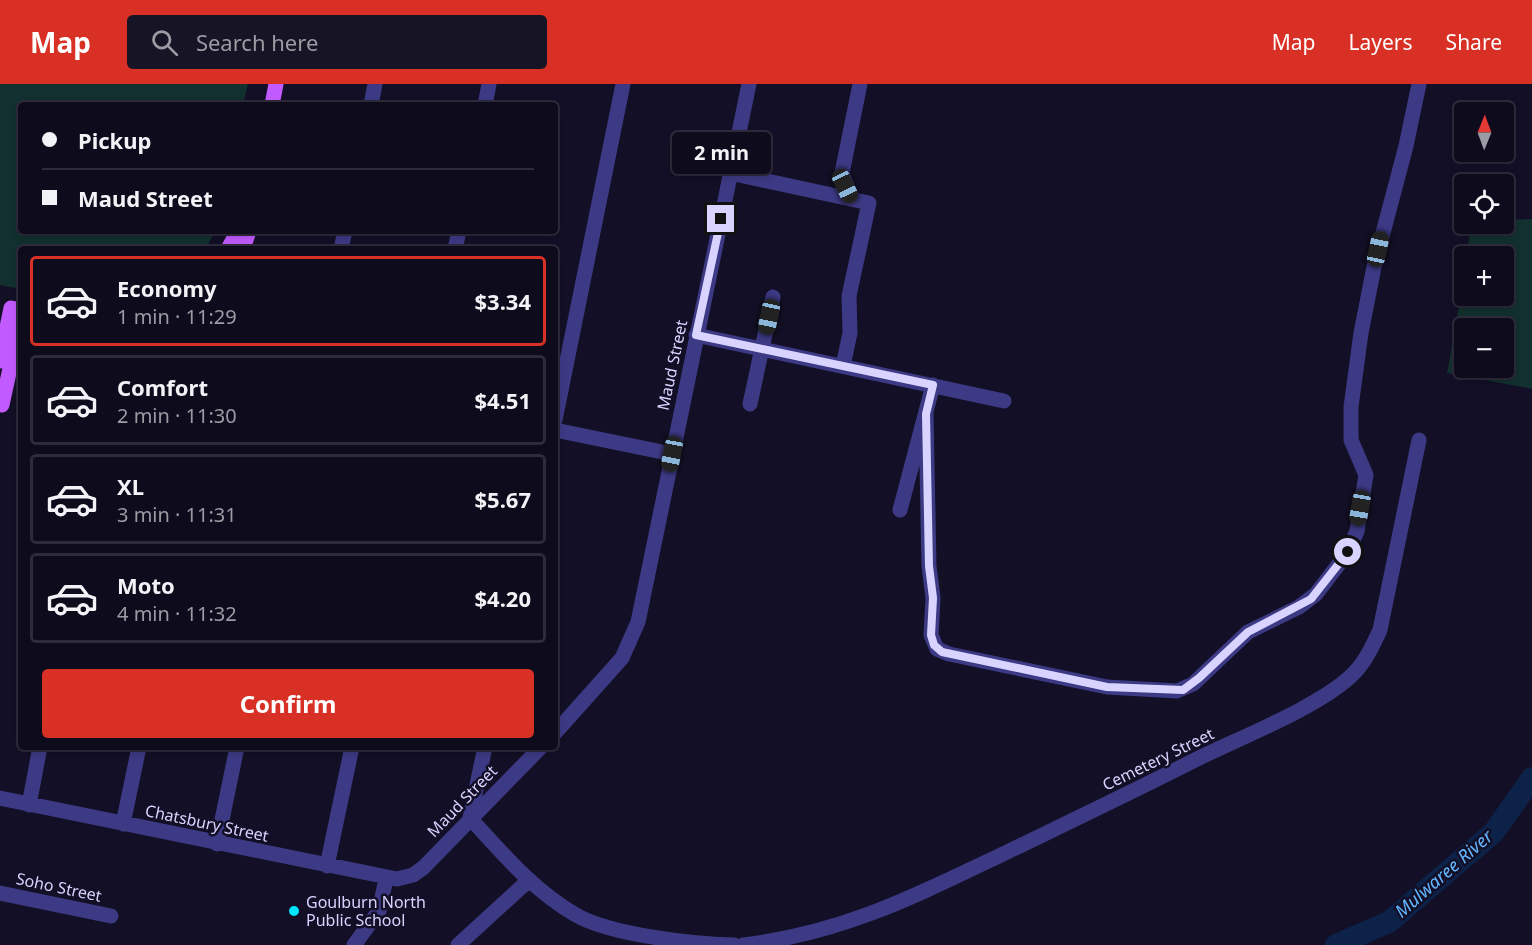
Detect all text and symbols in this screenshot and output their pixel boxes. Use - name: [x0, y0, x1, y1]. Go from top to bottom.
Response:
- search box: [127, 15, 547, 69]
- text: Map: [30, 23, 91, 61]
- icon: search: [148, 26, 181, 59]
- text: Search here: [196, 27, 318, 57]
- text: Map: [1272, 28, 1316, 56]
- text: Layers: [1349, 28, 1413, 56]
- text: Share: [1446, 28, 1502, 56]
- north arrow: [1454, 102, 1514, 162]
- map controls: [1454, 102, 1514, 378]
- text: Pickup: [78, 125, 151, 155]
- callout: 2 min: [672, 132, 771, 174]
- text: 2 min: [694, 139, 749, 166]
- car: [829, 166, 861, 206]
- button: locate: [1454, 174, 1514, 234]
- text: Maud Street: [78, 183, 213, 213]
- route end: [707, 205, 734, 232]
- car: [1365, 230, 1391, 268]
- button: +: [1454, 246, 1514, 306]
- text: Economy: [117, 273, 216, 303]
- icon: car: [45, 274, 99, 328]
- text: $3.34: [474, 286, 531, 316]
- car: [756, 298, 782, 336]
- text: 1 min · 11:29: [117, 303, 237, 330]
- street label: Maud Street: [652, 317, 692, 412]
- button: −: [1454, 318, 1514, 378]
- text: Comfort: [117, 372, 208, 402]
- icon: car: [45, 373, 99, 427]
- text: $4.51: [474, 385, 531, 415]
- text: 2 min · 11:30: [117, 402, 237, 429]
- car: [660, 435, 684, 473]
- text: XL: [117, 471, 144, 501]
- icon: car: [45, 472, 99, 526]
- text: $5.67: [474, 484, 531, 514]
- car: [1348, 489, 1372, 527]
- text: 3 min · 11:31: [117, 501, 237, 528]
- route start: [1334, 538, 1361, 565]
- text: Moto: [117, 570, 175, 600]
- icon: car: [45, 571, 99, 625]
- text: $4.20: [474, 583, 531, 613]
- text: 4 min · 11:32: [117, 600, 237, 627]
- button: Confirm: [42, 669, 534, 738]
- street label: Cemetery Street: [1099, 722, 1218, 796]
- street label: Maud Street: [422, 760, 502, 842]
- street label: Chatsbury Street: [143, 799, 271, 847]
- water label: Mulwaree River: [1389, 823, 1498, 922]
- street label: Soho Street: [14, 867, 104, 907]
- place label: Goulburn North Public School: [306, 891, 426, 931]
- marker: Goulburn North Public School: [287, 904, 301, 918]

